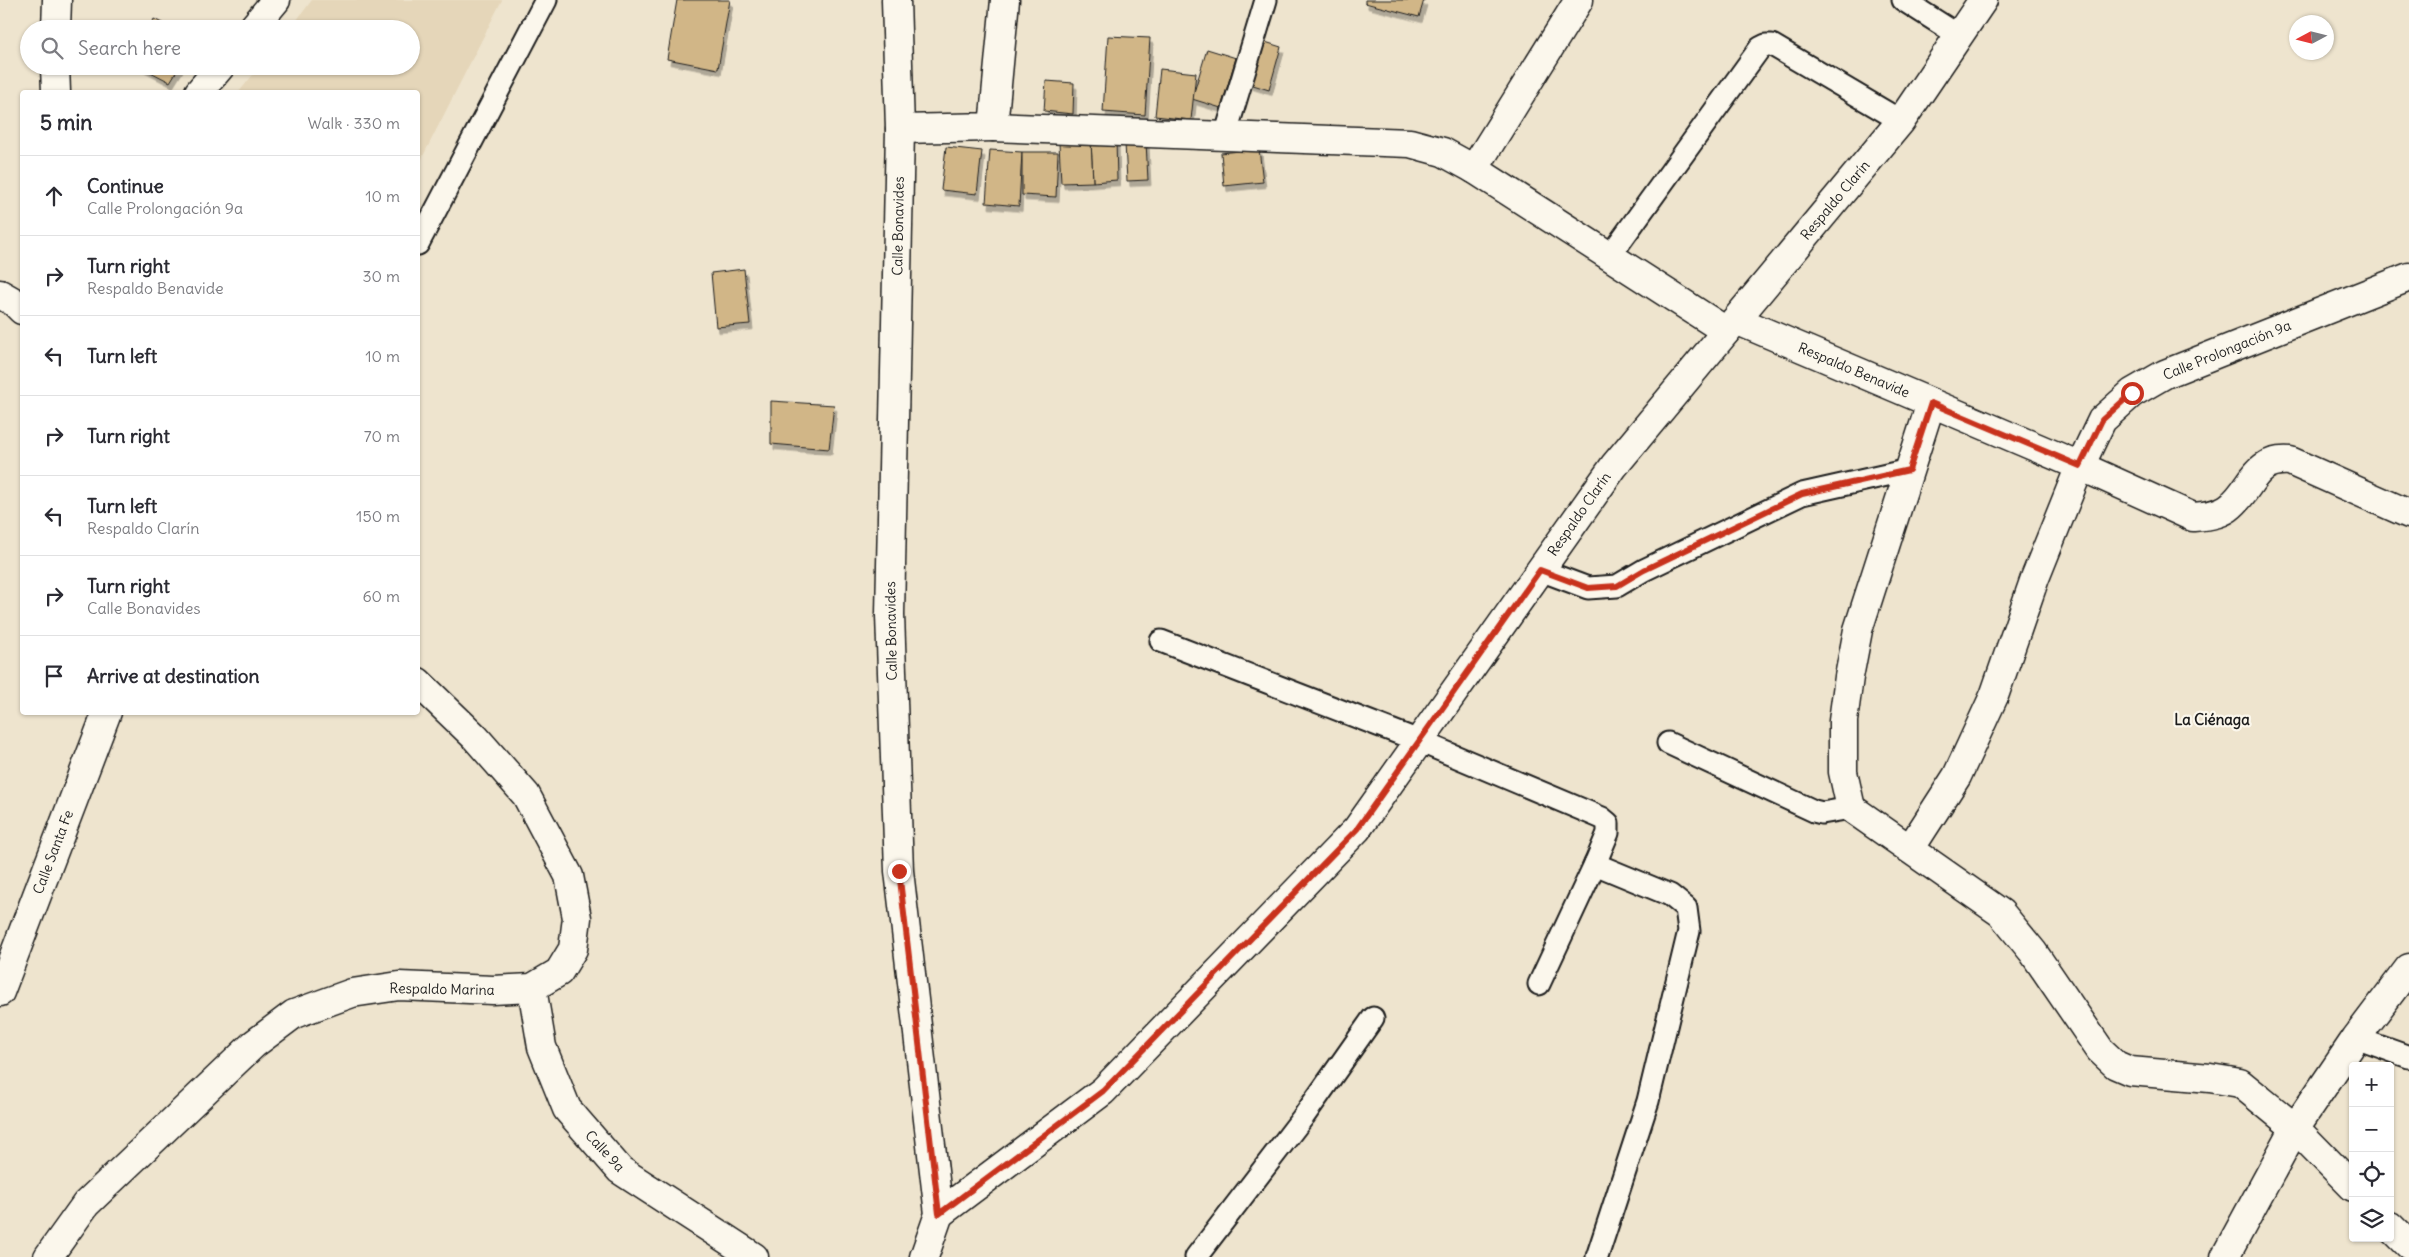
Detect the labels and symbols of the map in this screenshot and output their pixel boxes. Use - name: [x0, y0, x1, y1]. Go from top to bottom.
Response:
- north arrow: [2289, 15, 2334, 60]
- street label: Respaldo Clarín: [1796, 157, 1874, 243]
- street label: Calle Bonavides: [888, 176, 908, 276]
- street label: Calle Prolongación 9a: [2160, 316, 2294, 384]
- street label: Respaldo Benavide: [1795, 338, 1913, 402]
- route start: [2121, 382, 2144, 405]
- street label: Respaldo Clarín: [1543, 469, 1615, 559]
- street label: Calle Bonavides: [881, 581, 901, 681]
- district label: La Ciénaga: [2174, 710, 2250, 730]
- street label: Calle Santa Fe: [29, 807, 77, 897]
- route end: [888, 860, 911, 883]
- street label: Respaldo Marina: [389, 979, 495, 999]
- street label: Calle 9a: [581, 1126, 629, 1176]

